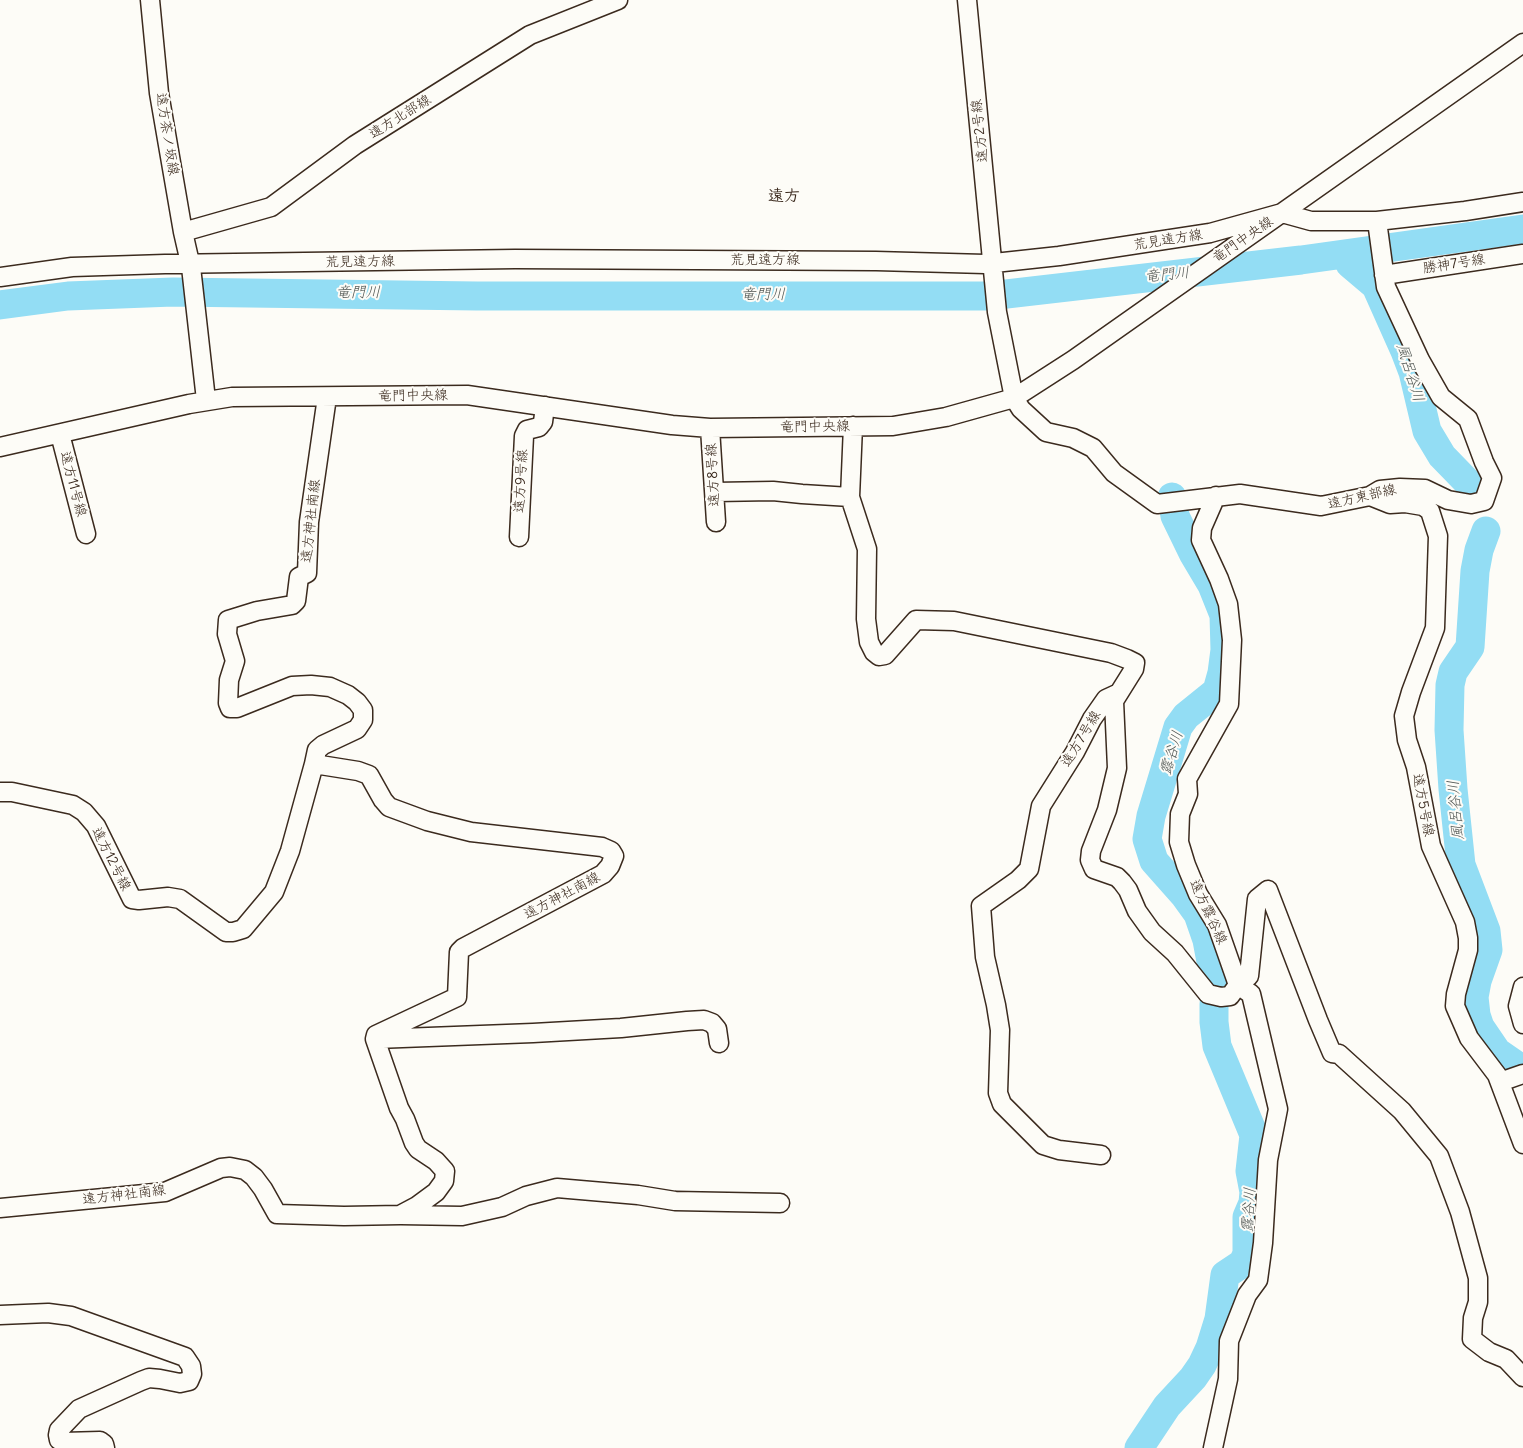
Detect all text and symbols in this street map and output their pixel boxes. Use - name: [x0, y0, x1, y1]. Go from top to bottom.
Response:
- street label: 遠方茶ノ坂線: [152, 91, 182, 177]
- street label: 遠方北部線: [366, 91, 434, 143]
- street label: 遠方2号線: [968, 98, 992, 164]
- district label: 遠方: [768, 186, 800, 206]
- street label: 竜門中央線: [1210, 213, 1276, 267]
- street label: 荒見遠方線: [1132, 226, 1204, 254]
- street label: 勝神7号線: [1422, 251, 1486, 277]
- street label: 荒見遠方線: [730, 252, 800, 268]
- street label: 荒見遠方線: [325, 253, 395, 271]
- water label: 竜門川: [1144, 264, 1190, 286]
- water label: 竜門川: [336, 284, 380, 302]
- water label: 竜門川: [741, 286, 785, 304]
- water label: 風呂谷川: [1393, 342, 1427, 404]
- street label: 竜門中央線: [378, 387, 448, 405]
- street label: 竜門中央線: [780, 418, 850, 436]
- street label: 遠方8号線: [703, 443, 723, 507]
- street label: 遠方11号線: [56, 449, 90, 519]
- street label: 遠方9号線: [511, 449, 531, 513]
- street label: 遠方神社南線: [298, 478, 324, 564]
- street label: 遠方東部線: [1326, 481, 1398, 513]
- street label: 遠方7号線: [1058, 708, 1104, 770]
- water label: 露谷川: [1157, 729, 1187, 777]
- street label: 遠方5号線: [1409, 772, 1437, 838]
- water label: 風呂谷川: [1444, 779, 1468, 841]
- street label: 遠方12号線: [88, 824, 134, 894]
- street label: 遠方神社南線: [521, 869, 603, 923]
- street label: 遠方露谷線: [1186, 877, 1230, 947]
- street label: 遠方神社南線: [81, 1182, 167, 1208]
- water label: 露谷川: [1238, 1187, 1260, 1233]

